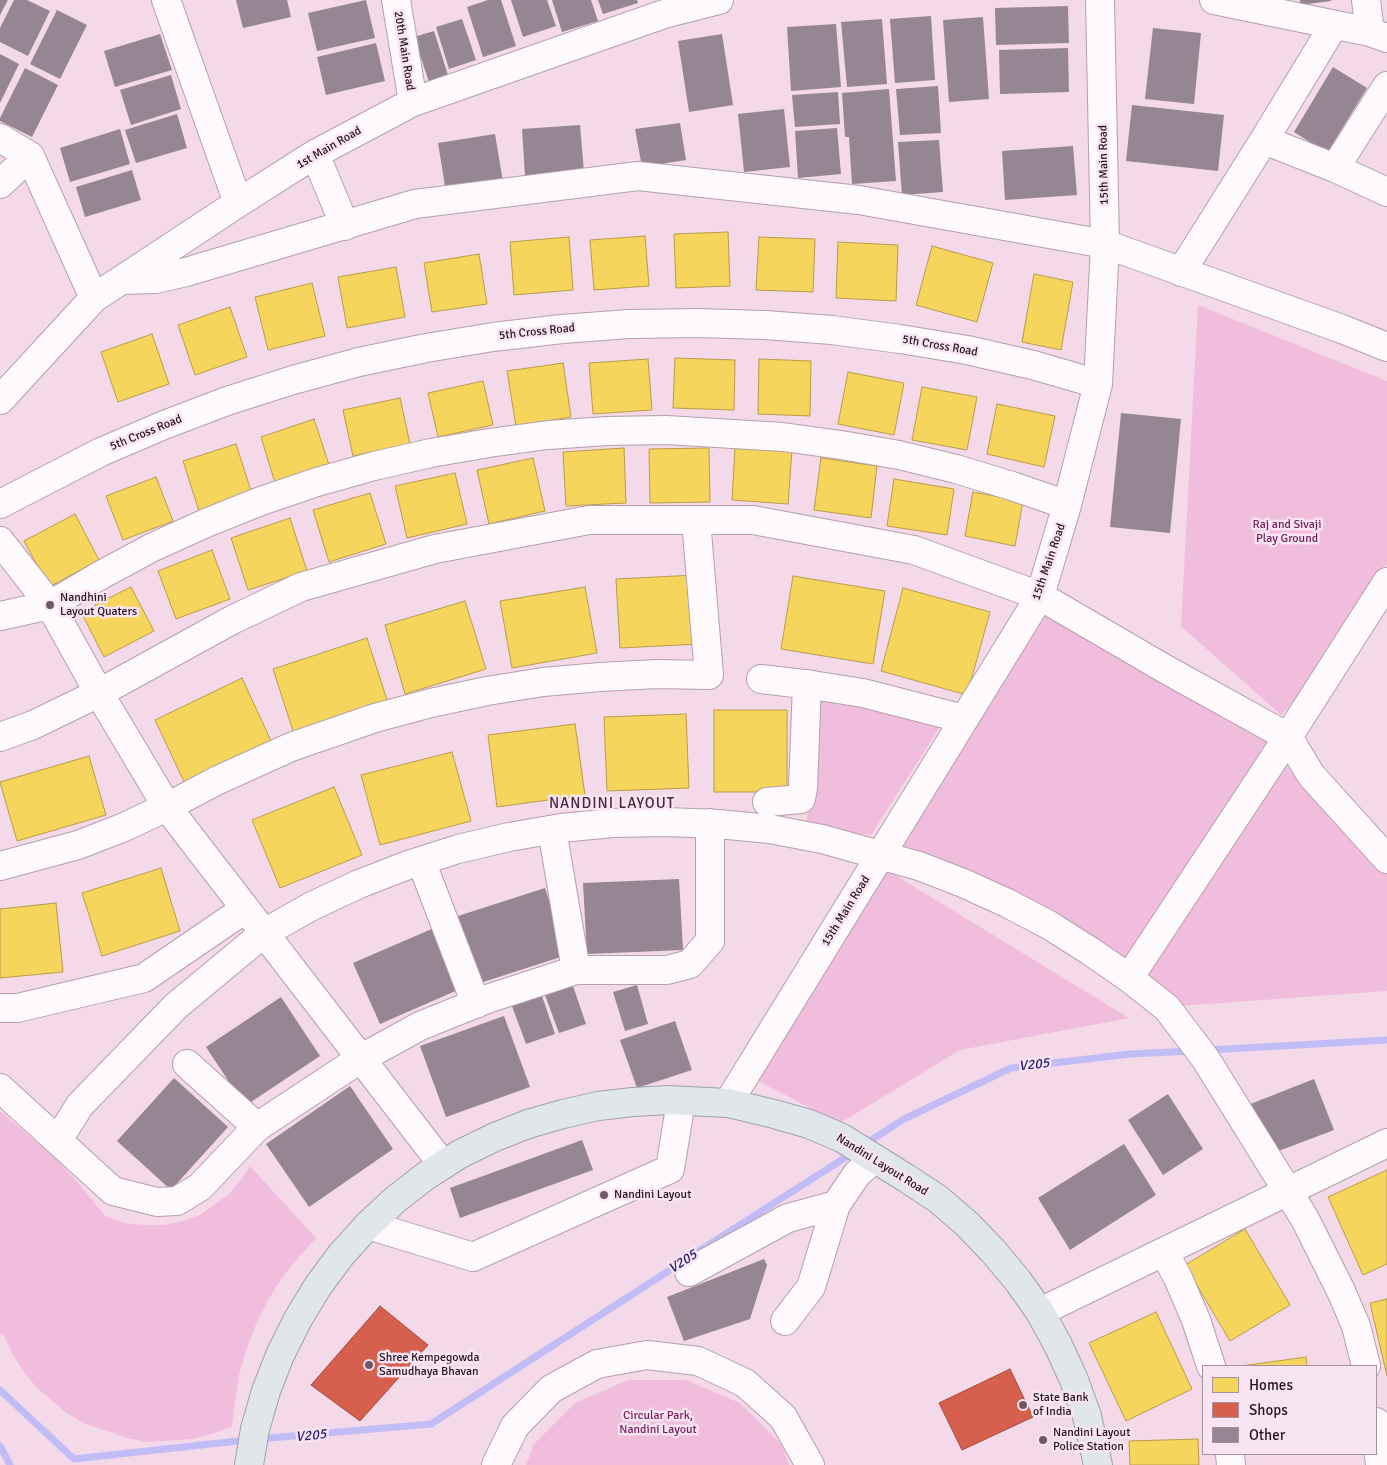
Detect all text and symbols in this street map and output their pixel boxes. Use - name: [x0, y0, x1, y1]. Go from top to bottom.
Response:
- street label: 20th Main Road: [391, 10, 417, 92]
- street label: 1st Main Road: [294, 124, 364, 172]
- street label: 15th Main Road: [1096, 125, 1112, 205]
- street label: 5th Cross Road: [498, 321, 576, 343]
- street label: 5th Cross Road: [901, 332, 979, 360]
- street label: 5th Cross Road: [108, 412, 184, 454]
- park label: Raj and Sivaji Play Ground: [1253, 518, 1321, 546]
- street label: 15th Main Road: [1029, 522, 1069, 602]
- place label: Nandhini Layout Quaters: [60, 591, 137, 619]
- marker: Nandhini Layout Quaters: [44, 599, 56, 611]
- district label: NANDINI LAYOUT: [547, 795, 677, 813]
- street label: 15th Main Road: [819, 873, 873, 949]
- water label: V205: [1018, 1055, 1050, 1075]
- street label: Nandini Layout Road: [833, 1131, 931, 1199]
- place label: Nandini Layout: [614, 1188, 691, 1202]
- marker: Nandini Layout: [598, 1189, 610, 1201]
- water label: V205: [666, 1247, 700, 1277]
- place label: Shree Kempegowda Samudhaya Bhavan: [379, 1351, 480, 1379]
- marker: Shree Kempegowda Samudhaya Bhavan: [363, 1359, 375, 1371]
- legend: [1202, 1365, 1377, 1455]
- text: Homes: [1249, 1376, 1293, 1394]
- place label: State Bank of India: [1033, 1391, 1088, 1419]
- marker: State Bank of India: [1017, 1399, 1029, 1411]
- text: Shops: [1249, 1401, 1288, 1419]
- park label: Circular Park, Nandini Layout: [619, 1409, 697, 1437]
- water label: V205: [295, 1426, 327, 1446]
- place label: Nandini Layout Police Station: [1053, 1426, 1130, 1454]
- text: Other: [1249, 1426, 1285, 1444]
- marker: Nandini Layout Police Station: [1037, 1434, 1049, 1446]

